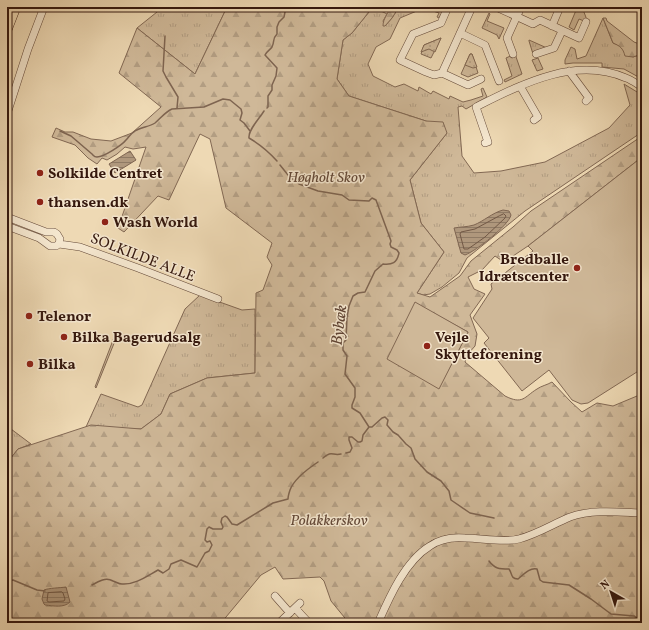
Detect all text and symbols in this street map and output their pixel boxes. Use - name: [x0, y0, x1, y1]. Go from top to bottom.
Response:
- place label: Solkilde Centret: [48, 164, 163, 185]
- marker: Solkilde Centret: [35, 168, 45, 178]
- park label: Høgholt Skov: [287, 168, 365, 189]
- place label: thansen.dk: [48, 193, 128, 214]
- marker: thansen.dk: [35, 197, 45, 207]
- place label: Wash World: [113, 213, 198, 234]
- marker: Wash World: [100, 217, 110, 227]
- street label: SOLKILDE ALLE: [87, 229, 198, 288]
- place label: Bredballe Idrætscenter: [479, 250, 569, 288]
- marker: Bredballe Idrætscenter: [572, 263, 582, 273]
- water label: Bybæk: [327, 303, 353, 347]
- place label: Telenor: [37, 307, 91, 328]
- marker: Telenor: [24, 311, 34, 321]
- place label: Bilka Bagerudsalg: [72, 328, 201, 349]
- place label: Vejle Skytteforening: [435, 328, 542, 366]
- marker: Bilka Bagerudsalg: [59, 332, 69, 342]
- marker: Vejle Skytteforening: [422, 341, 432, 351]
- place label: Bilka: [38, 355, 76, 376]
- marker: Bilka: [25, 359, 35, 369]
- park label: Polakkerskov: [290, 511, 368, 532]
- north arrow: [591, 572, 631, 612]
- text: N: [598, 577, 613, 594]

